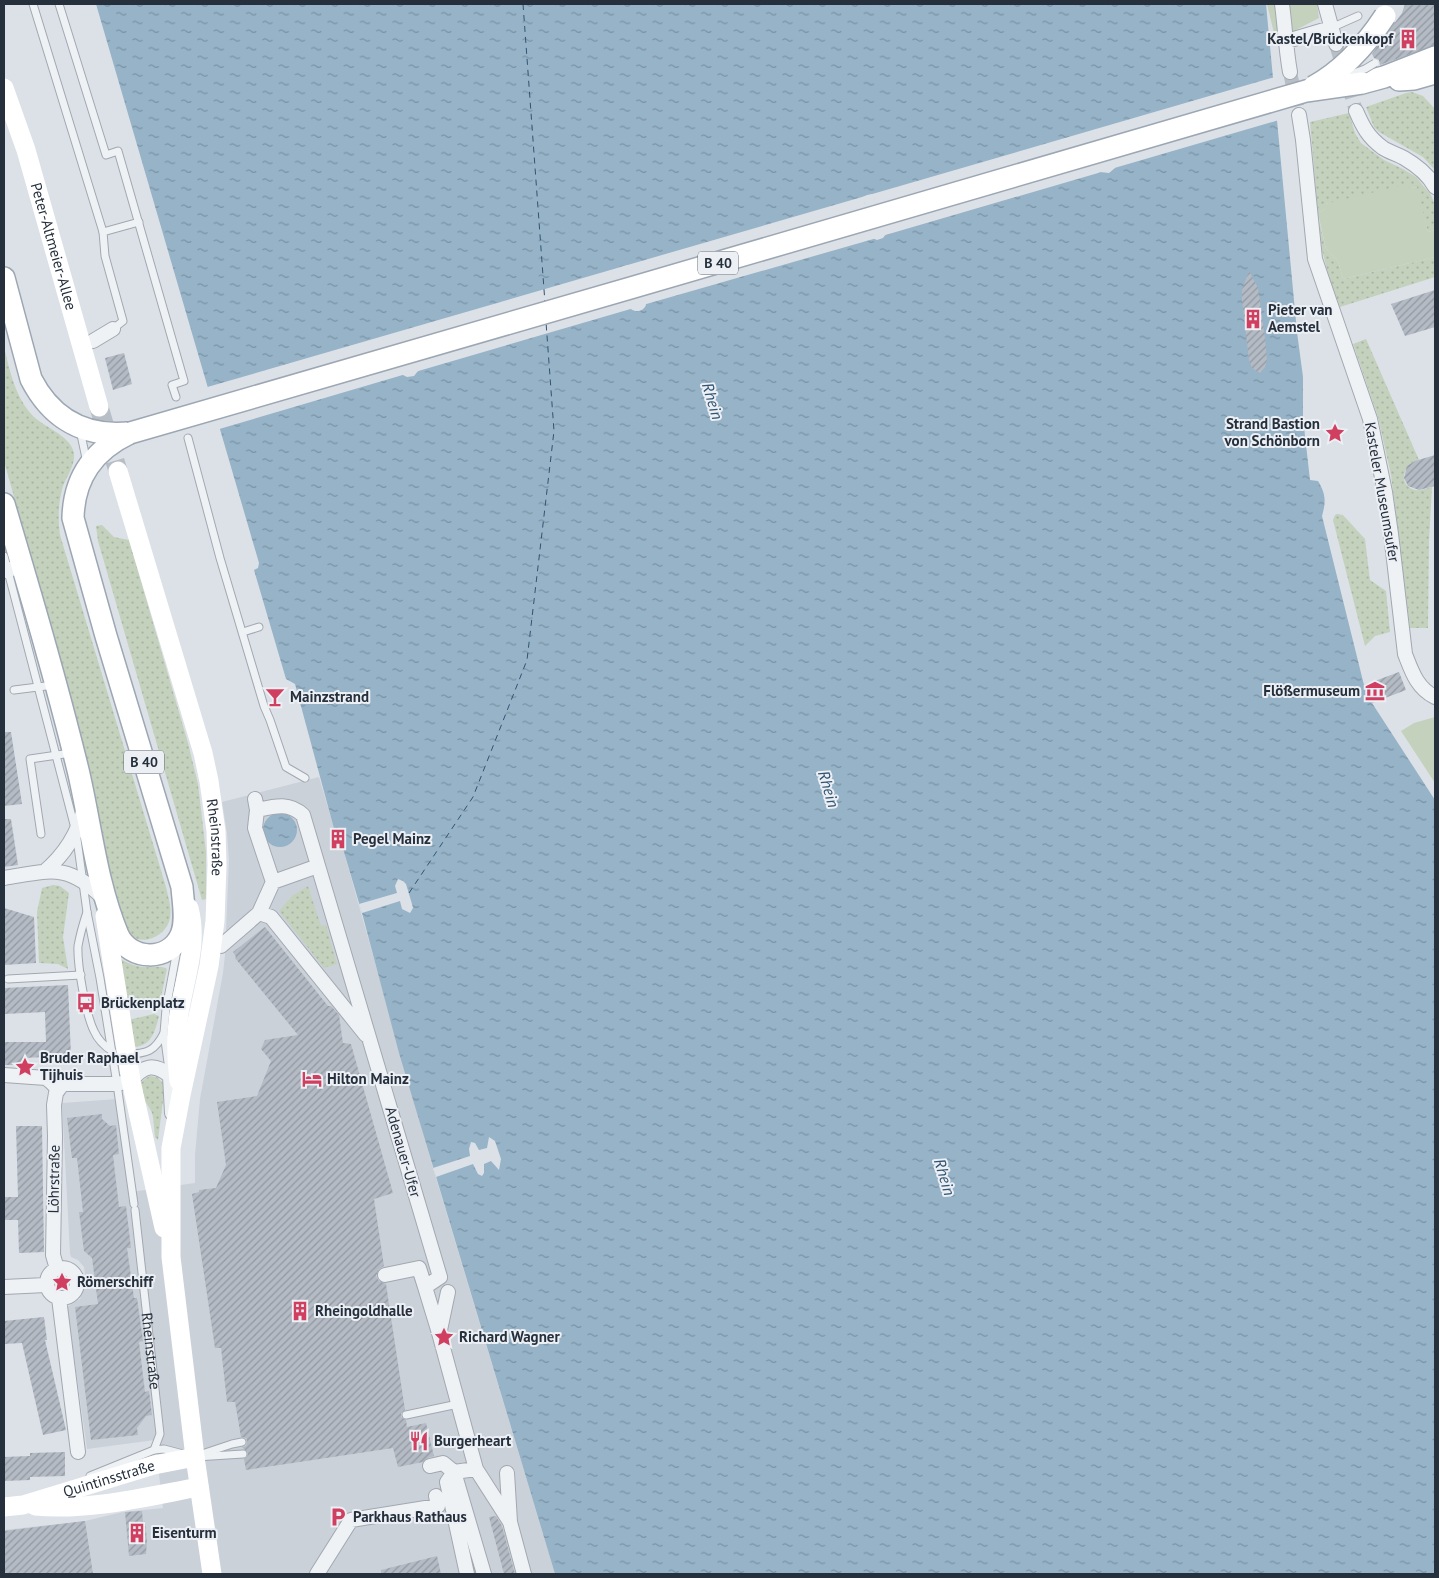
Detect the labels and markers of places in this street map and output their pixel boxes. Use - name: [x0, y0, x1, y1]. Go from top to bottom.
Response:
- building icon: Kastel/Brückenkopf: [1397, 28, 1419, 50]
- place label: Kastel/Brückenkopf: [1267, 29, 1394, 48]
- place label: Pieter van Aemstel: [1268, 300, 1333, 336]
- building icon: Pieter van Aemstel: [1242, 308, 1264, 330]
- place label: Strand Bastion von Schönborn: [1224, 414, 1320, 450]
- place icon: Strand Bastion von Schönborn: [1324, 422, 1346, 444]
- museum icon: Flößermuseum: [1364, 680, 1386, 702]
- place label: Flößermuseum: [1263, 681, 1360, 700]
- bar icon: Mainzstrand: [264, 686, 286, 708]
- place label: Mainzstrand: [290, 687, 369, 706]
- building icon: Pegel Mainz: [327, 828, 349, 850]
- place label: Pegel Mainz: [353, 829, 431, 848]
- bus stop icon: Brückenplatz: [75, 992, 97, 1014]
- place label: Brückenplatz: [101, 993, 185, 1012]
- place label: Bruder Raphael Tijhuis: [40, 1048, 140, 1084]
- place icon: Bruder Raphael Tijhuis: [14, 1056, 36, 1078]
- hotel icon: Hilton Mainz: [301, 1068, 323, 1090]
- place label: Hilton Mainz: [327, 1069, 409, 1088]
- place icon: Römerschiff: [51, 1271, 73, 1293]
- place label: Römerschiff: [77, 1272, 154, 1291]
- building icon: Rheingoldhalle: [289, 1300, 311, 1322]
- place label: Rheingoldhalle: [315, 1301, 413, 1320]
- place icon: Richard Wagner: [433, 1326, 455, 1348]
- place label: Richard Wagner: [459, 1327, 560, 1346]
- restaurant icon: Burgerheart: [408, 1430, 430, 1452]
- place label: Burgerheart: [434, 1431, 512, 1450]
- parking icon: Parkhaus Rathaus: [327, 1506, 349, 1528]
- place label: Parkhaus Rathaus: [353, 1507, 467, 1526]
- building icon: Eisenturm: [126, 1522, 148, 1544]
- place label: Eisenturm: [152, 1523, 217, 1542]

